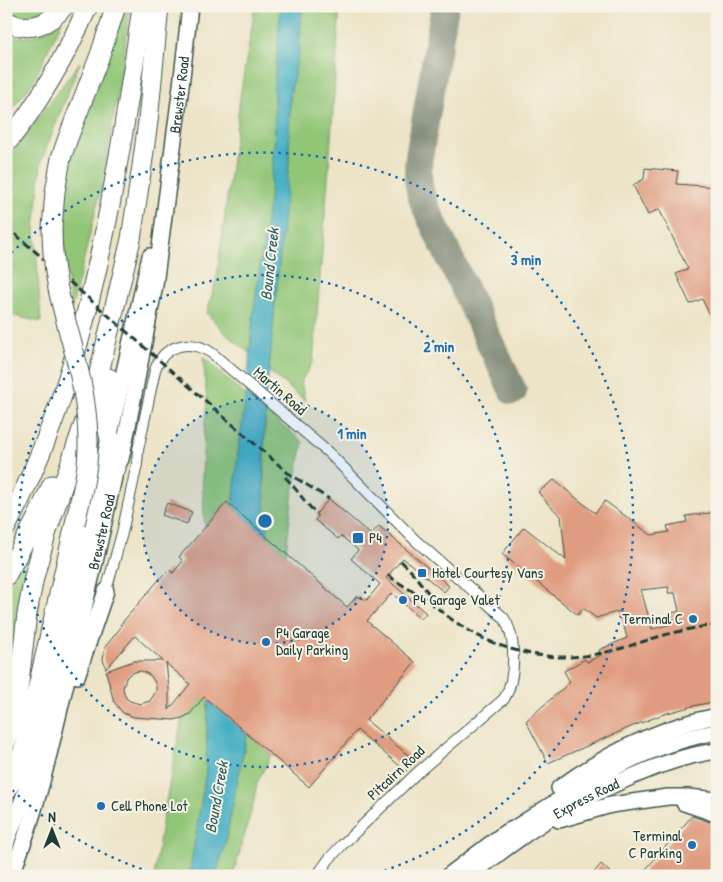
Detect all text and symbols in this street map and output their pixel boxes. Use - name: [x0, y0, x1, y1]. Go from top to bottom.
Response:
- street label: Brewster Road: [164, 55, 194, 134]
- water label: Bound Creek: [254, 225, 284, 301]
- text: 3 min: [511, 249, 541, 270]
- text: 2 min: [424, 336, 455, 357]
- street label: Martin Road: [249, 362, 311, 420]
- text: 1 min: [337, 423, 367, 444]
- street label: Brewster Road: [83, 492, 120, 572]
- centre of rings: [256, 512, 274, 530]
- place label: P4: [369, 527, 382, 548]
- marker: P4: [351, 531, 365, 545]
- place label: Hotel Courtesy Vans: [432, 562, 543, 583]
- marker: Hotel Courtesy Vans: [416, 567, 428, 579]
- place label: P4 Garage Valet: [413, 589, 500, 610]
- marker: P4 Garage Valet: [397, 594, 409, 606]
- place label: Terminal C: [622, 608, 683, 629]
- marker: Terminal C: [687, 613, 699, 625]
- place label: P4 Garage Daily Parking: [276, 622, 348, 660]
- marker: P4 Garage Daily Parking: [260, 636, 272, 648]
- street label: Pitcairn Road: [362, 741, 429, 805]
- water label: Bound Creek: [199, 758, 233, 835]
- street label: Express Road: [549, 773, 622, 824]
- place label: Cell Phone Lot: [111, 795, 188, 816]
- marker: Cell Phone Lot: [95, 800, 107, 812]
- north arrow: [28, 804, 78, 854]
- text: N: [48, 807, 56, 826]
- place label: Terminal C Parking: [628, 825, 682, 863]
- marker: Terminal C Parking: [686, 839, 698, 851]

